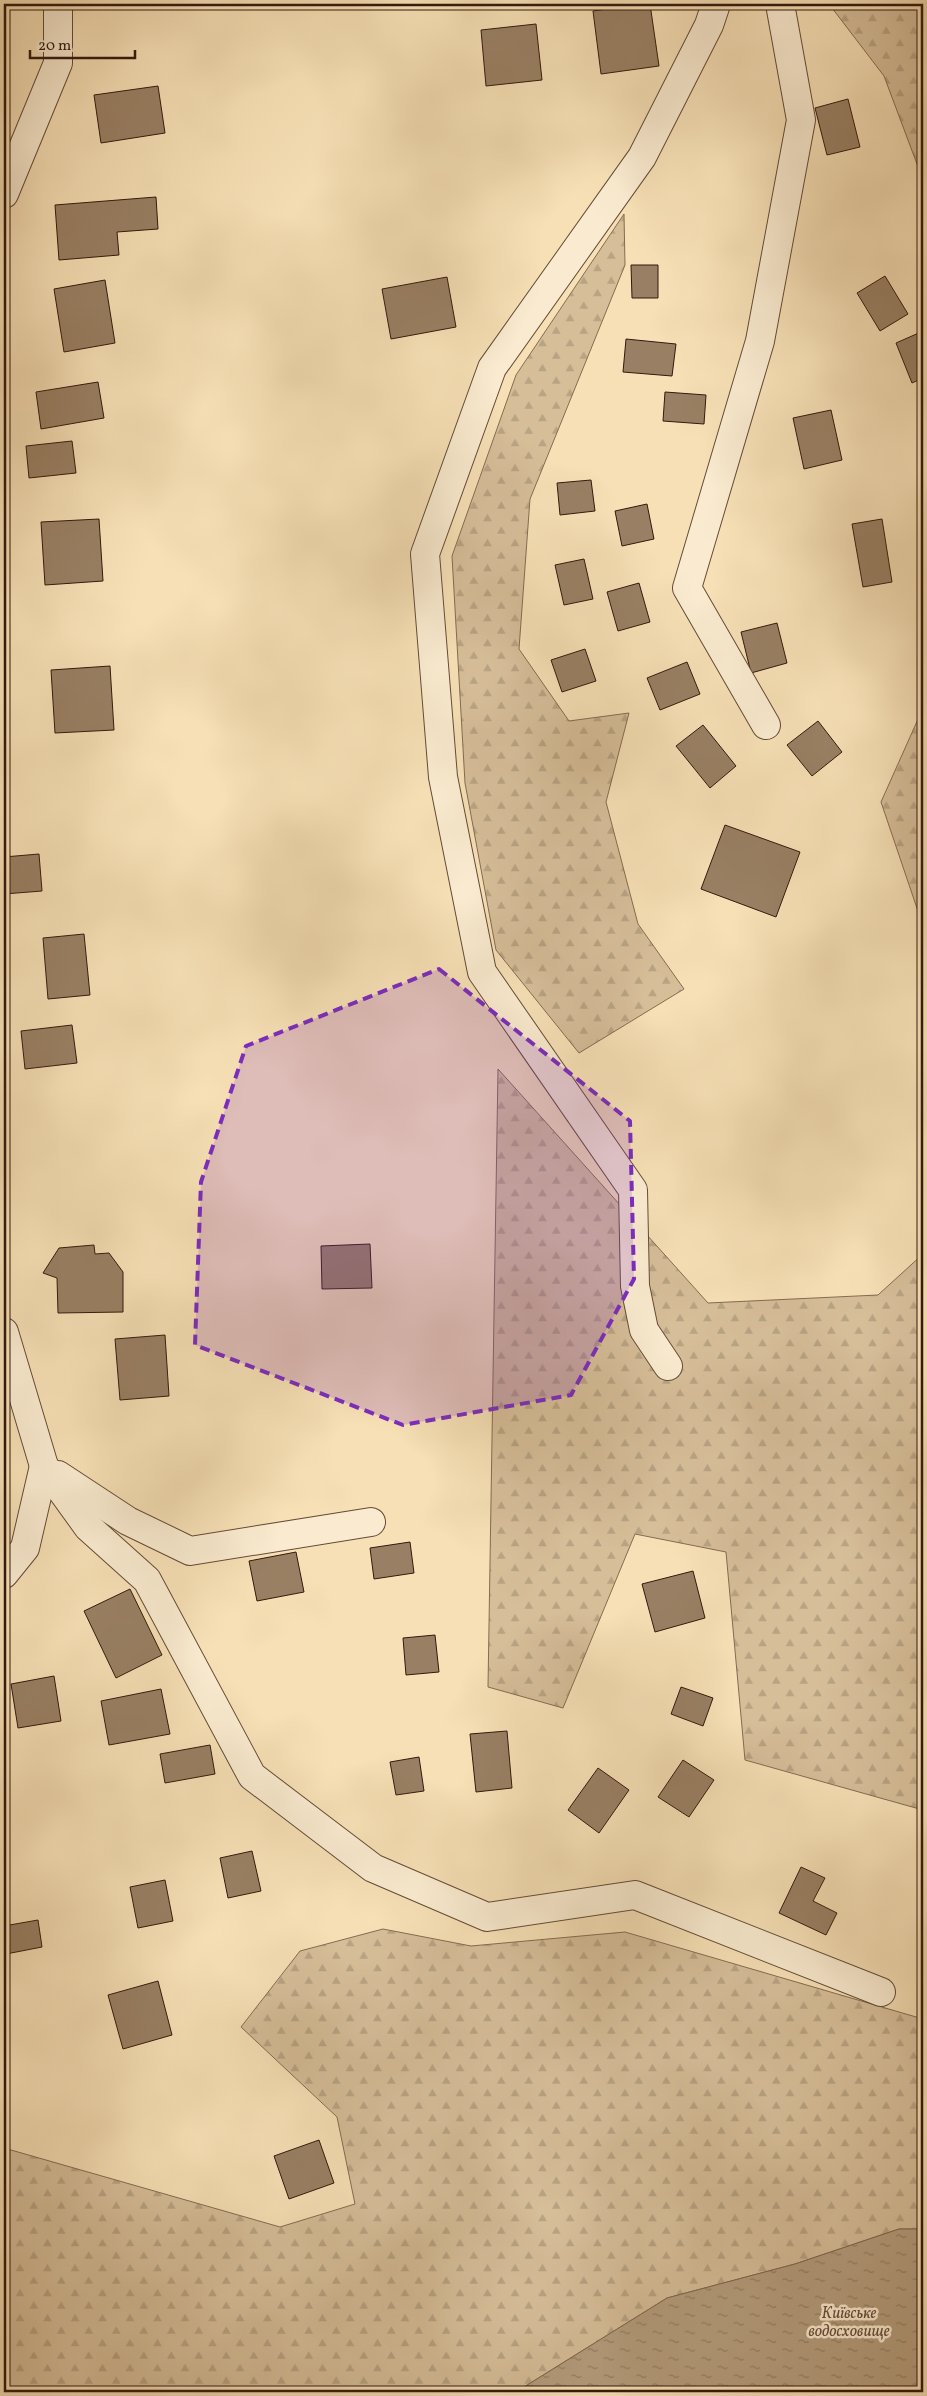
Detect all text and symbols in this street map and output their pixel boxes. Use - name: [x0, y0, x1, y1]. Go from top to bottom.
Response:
- scale bar: [30, 28, 135, 60]
- text: 20 m: [38, 36, 71, 57]
- water label: Київське водосховище: [808, 2303, 890, 2343]

